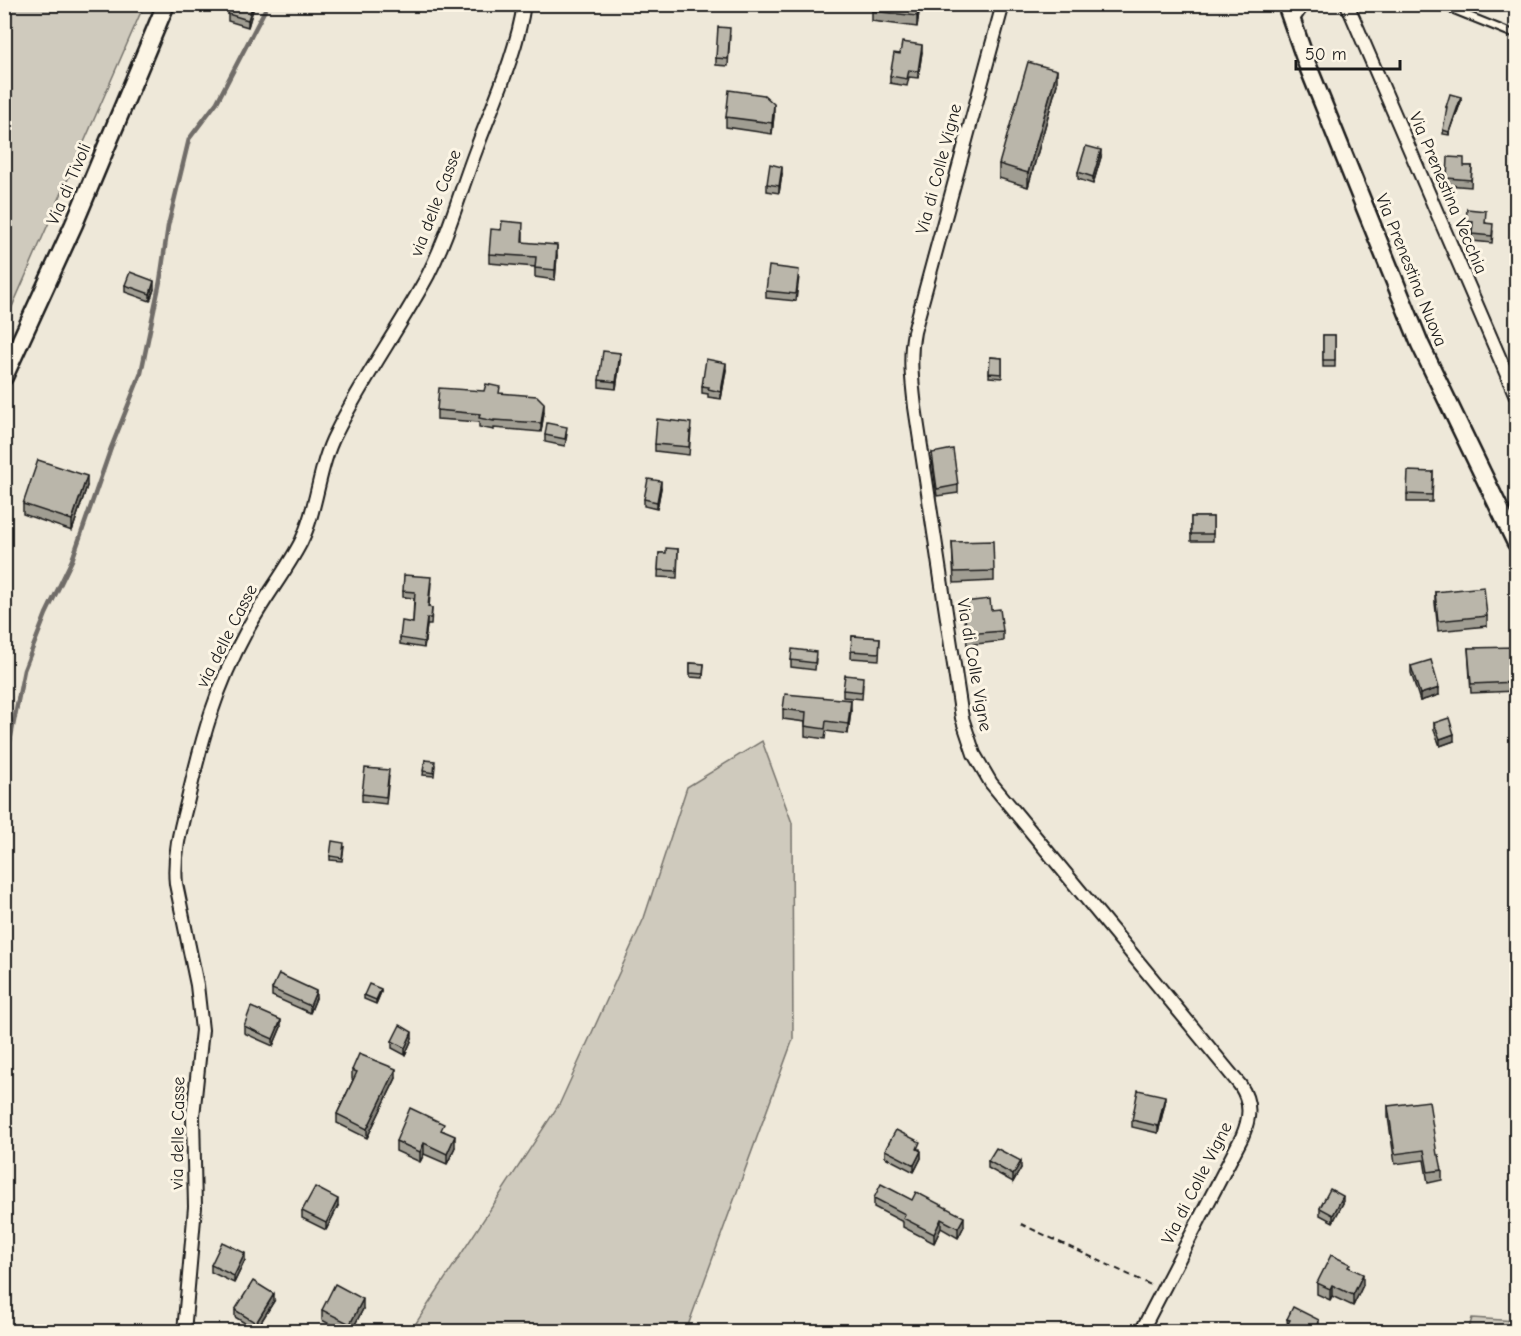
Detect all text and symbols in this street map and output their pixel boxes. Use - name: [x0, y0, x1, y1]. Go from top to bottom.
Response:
- scale bar: [1296, 33, 1400, 71]
- text: 50 m: [1305, 44, 1347, 65]
- street label: Via di Colle Vigne: [911, 101, 967, 237]
- street label: Via Prenestina Vecchia: [1404, 109, 1492, 277]
- street label: Via di Tivoli: [42, 140, 96, 228]
- street label: via delle Casse: [406, 147, 466, 260]
- street label: Via Prenestina Nuova: [1371, 191, 1451, 349]
- street label: via delle Casse: [192, 581, 262, 692]
- street label: Via di Colle Vigne: [952, 597, 996, 733]
- street label: via delle Casse: [167, 1076, 189, 1191]
- street label: Via di Colle Vigne: [1157, 1118, 1237, 1248]

